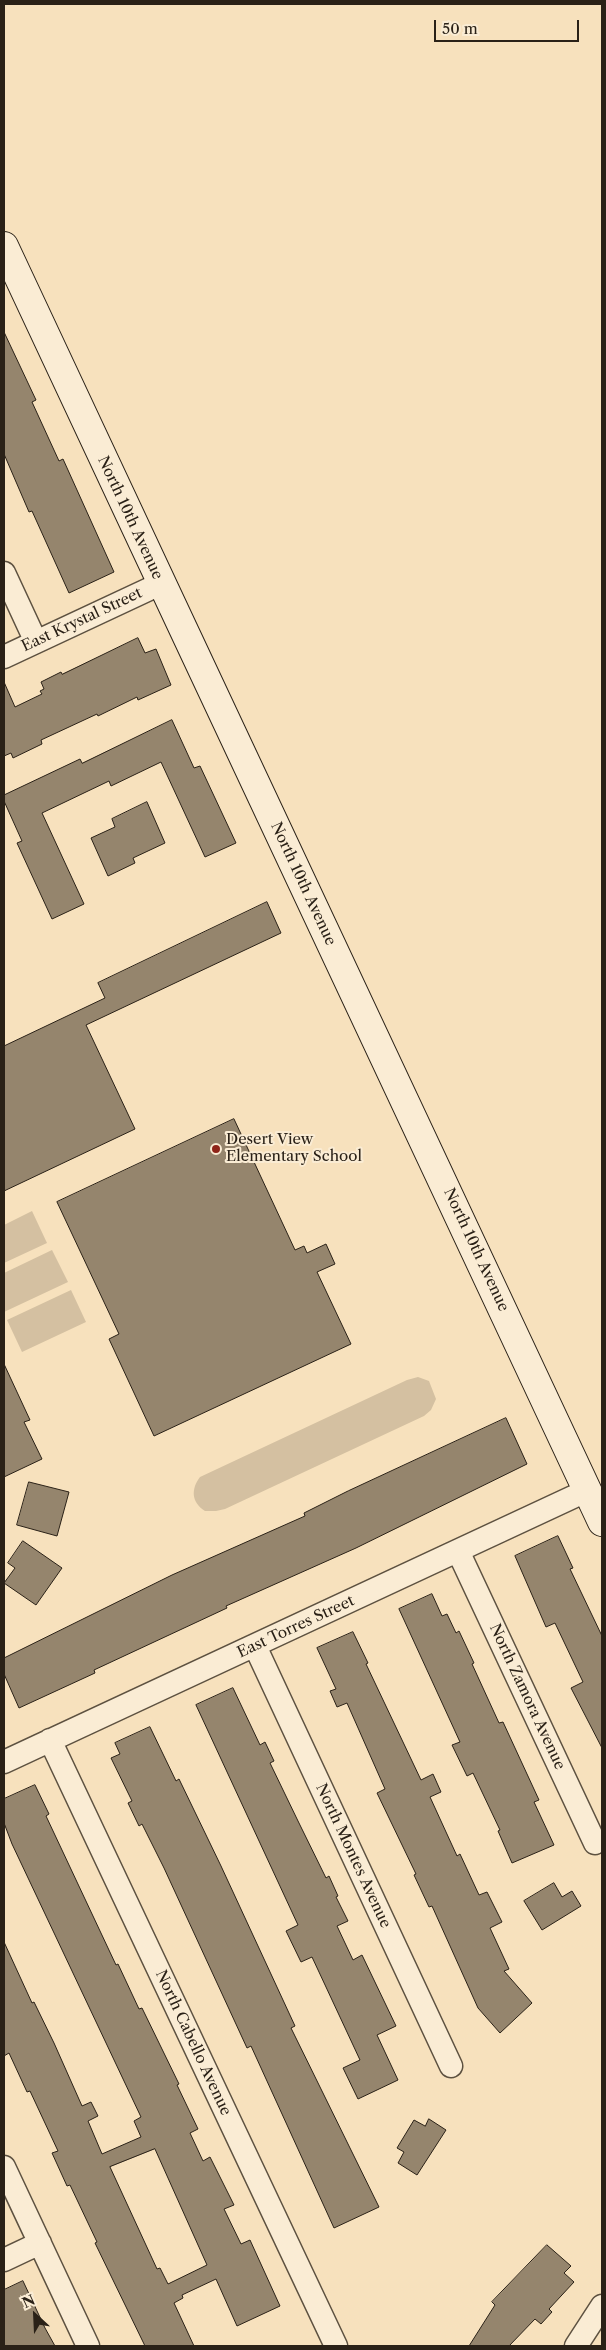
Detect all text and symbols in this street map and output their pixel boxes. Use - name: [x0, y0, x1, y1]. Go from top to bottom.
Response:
- scale bar: [436, 10, 581, 42]
- text: 50 m: [442, 19, 478, 38]
- street label: North 10th Avenue: [94, 453, 166, 583]
- street label: East Krystal Street: [19, 584, 145, 656]
- street label: North 10th Avenue: [267, 819, 339, 949]
- place label: Desert View Elementary School: [226, 1131, 362, 1166]
- marker: Desert View Elementary School: [210, 1143, 222, 1155]
- street label: North 10th Avenue: [440, 1185, 512, 1315]
- street label: East Torres Street: [235, 1592, 357, 1662]
- street label: North Zamora Avenue: [485, 1621, 569, 1773]
- street label: North Montes Avenue: [312, 1781, 394, 1931]
- street label: North Cabello Avenue: [151, 1967, 235, 2119]
- north arrow: [10, 2290, 60, 2340]
- text: N: [19, 2291, 38, 2312]

